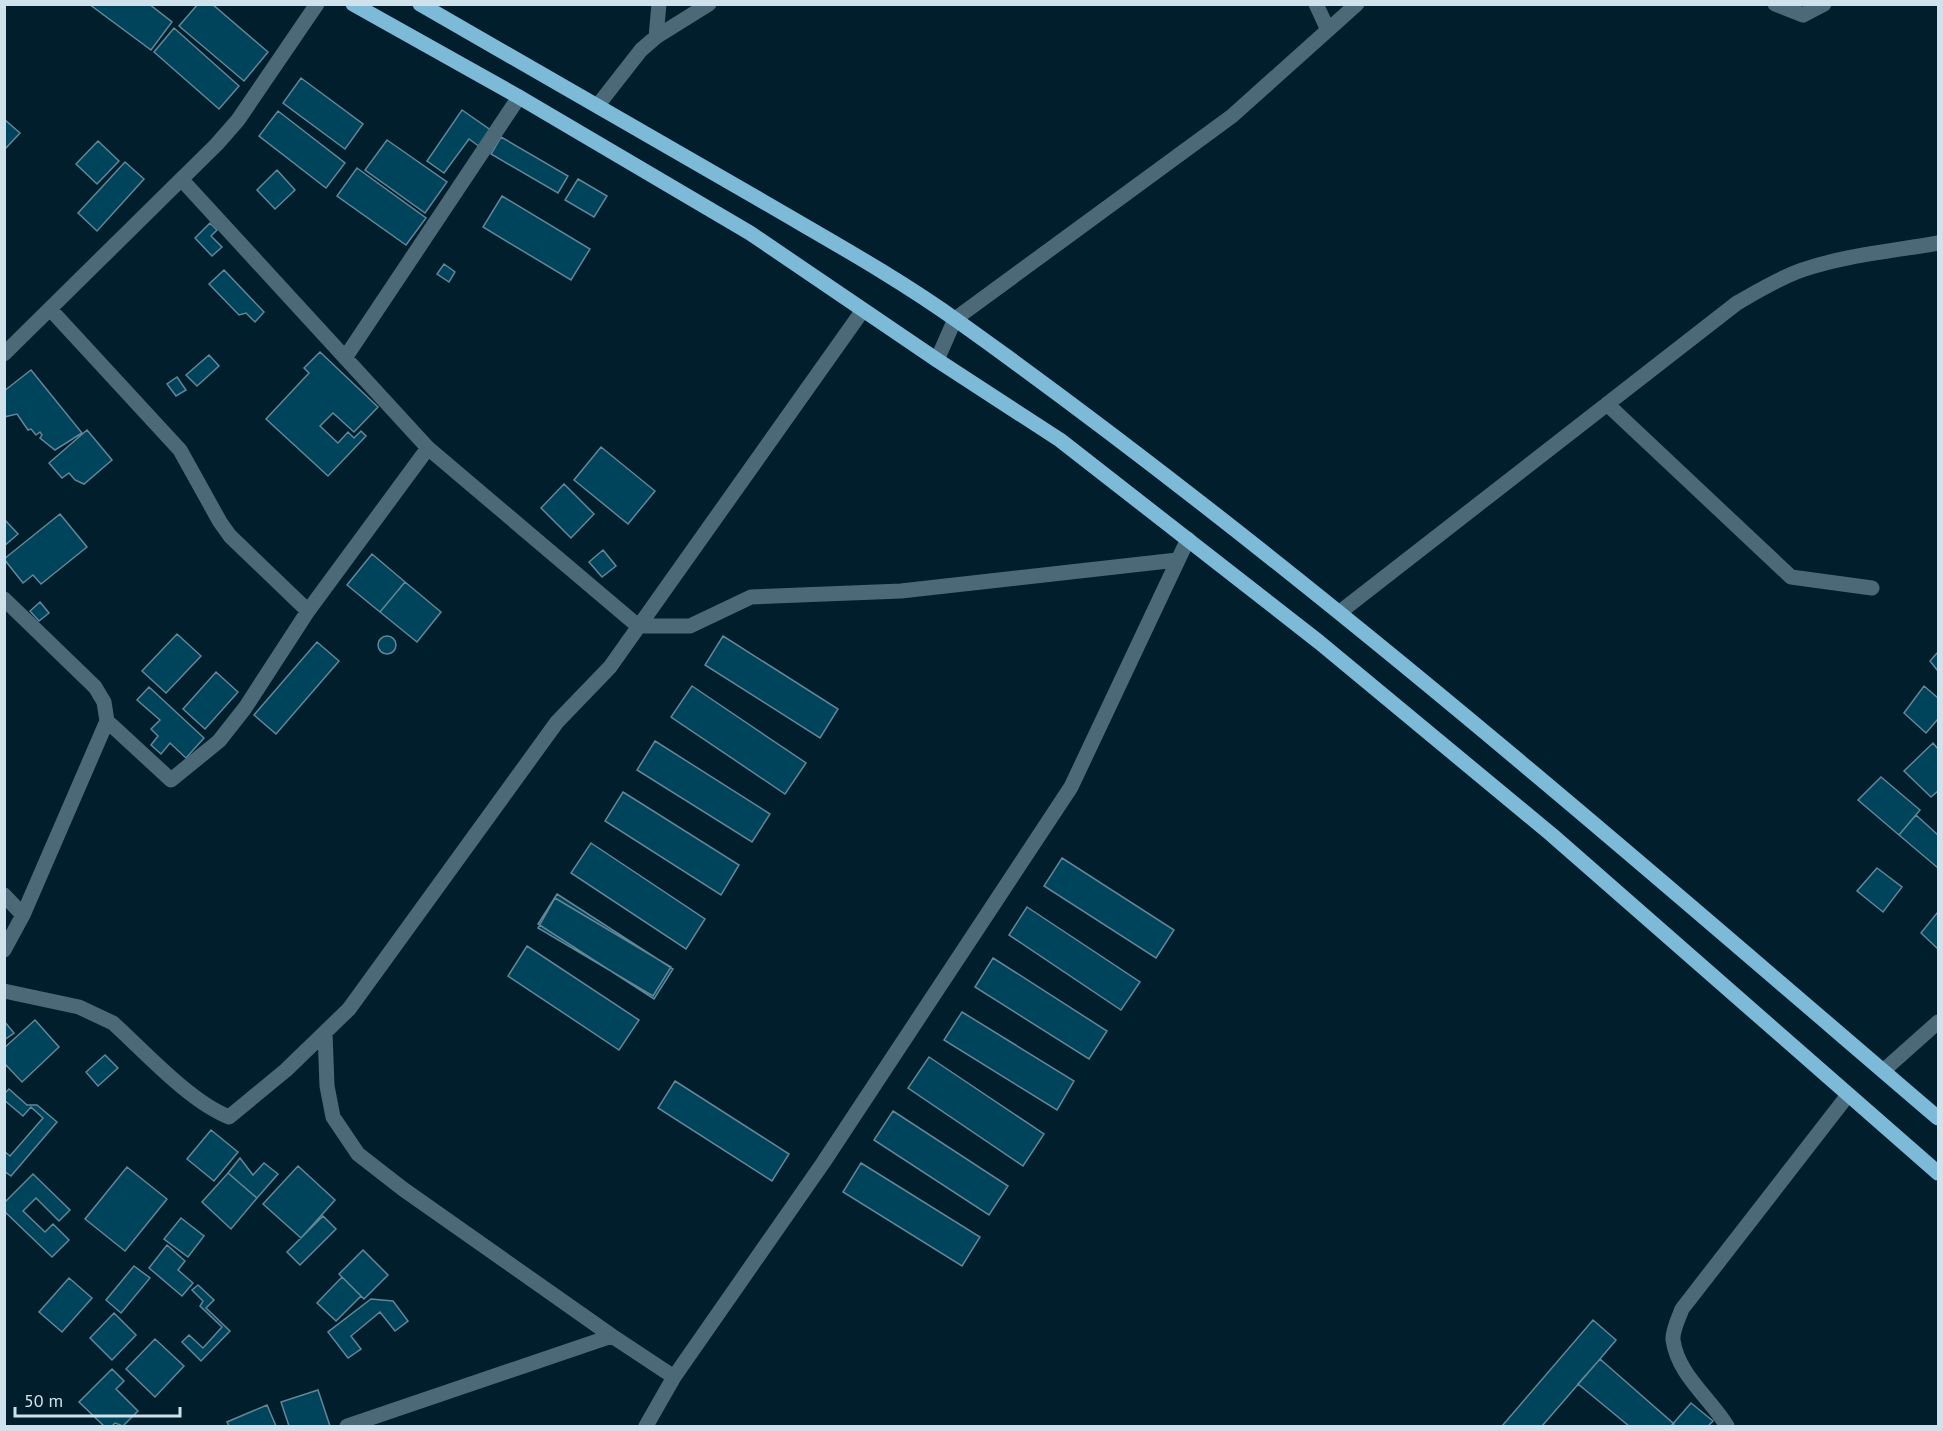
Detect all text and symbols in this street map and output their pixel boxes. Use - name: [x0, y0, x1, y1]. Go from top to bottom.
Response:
- scale bar: [15, 1380, 180, 1418]
- text: 50 m: [24, 1389, 63, 1412]

